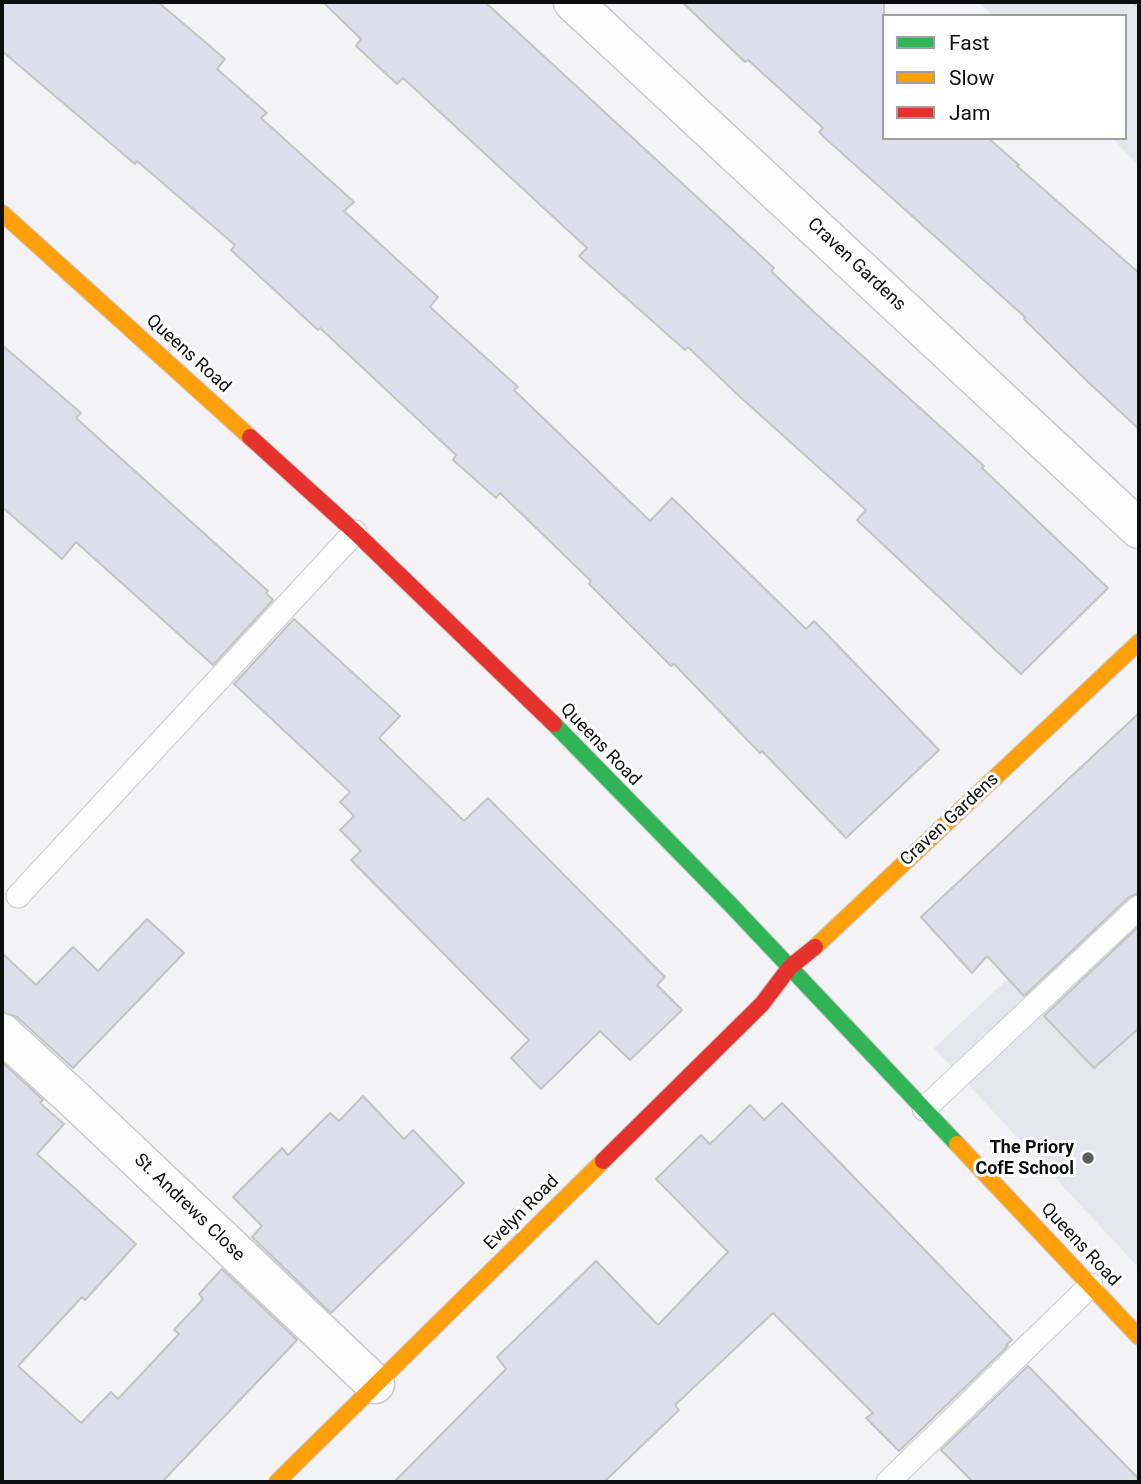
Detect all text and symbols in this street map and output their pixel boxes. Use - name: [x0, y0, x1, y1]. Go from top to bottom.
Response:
- legend: [882, 14, 1127, 140]
- text: Fast: [949, 31, 989, 55]
- text: Slow: [949, 66, 994, 90]
- text: Jam: [949, 101, 990, 125]
- street label: Craven Gardens: [802, 214, 910, 316]
- street label: Queens Road: [141, 310, 235, 398]
- street label: Queens Road: [555, 699, 645, 791]
- street label: Craven Gardens: [896, 769, 1004, 871]
- place label: The Priory CofE School: [975, 1137, 1074, 1180]
- street label: St. Andrews Close: [129, 1150, 249, 1266]
- marker: The Priory CofE School: [1080, 1150, 1096, 1166]
- street label: Evelyn Road: [480, 1171, 564, 1255]
- street label: Queens Road: [1036, 1199, 1124, 1291]

